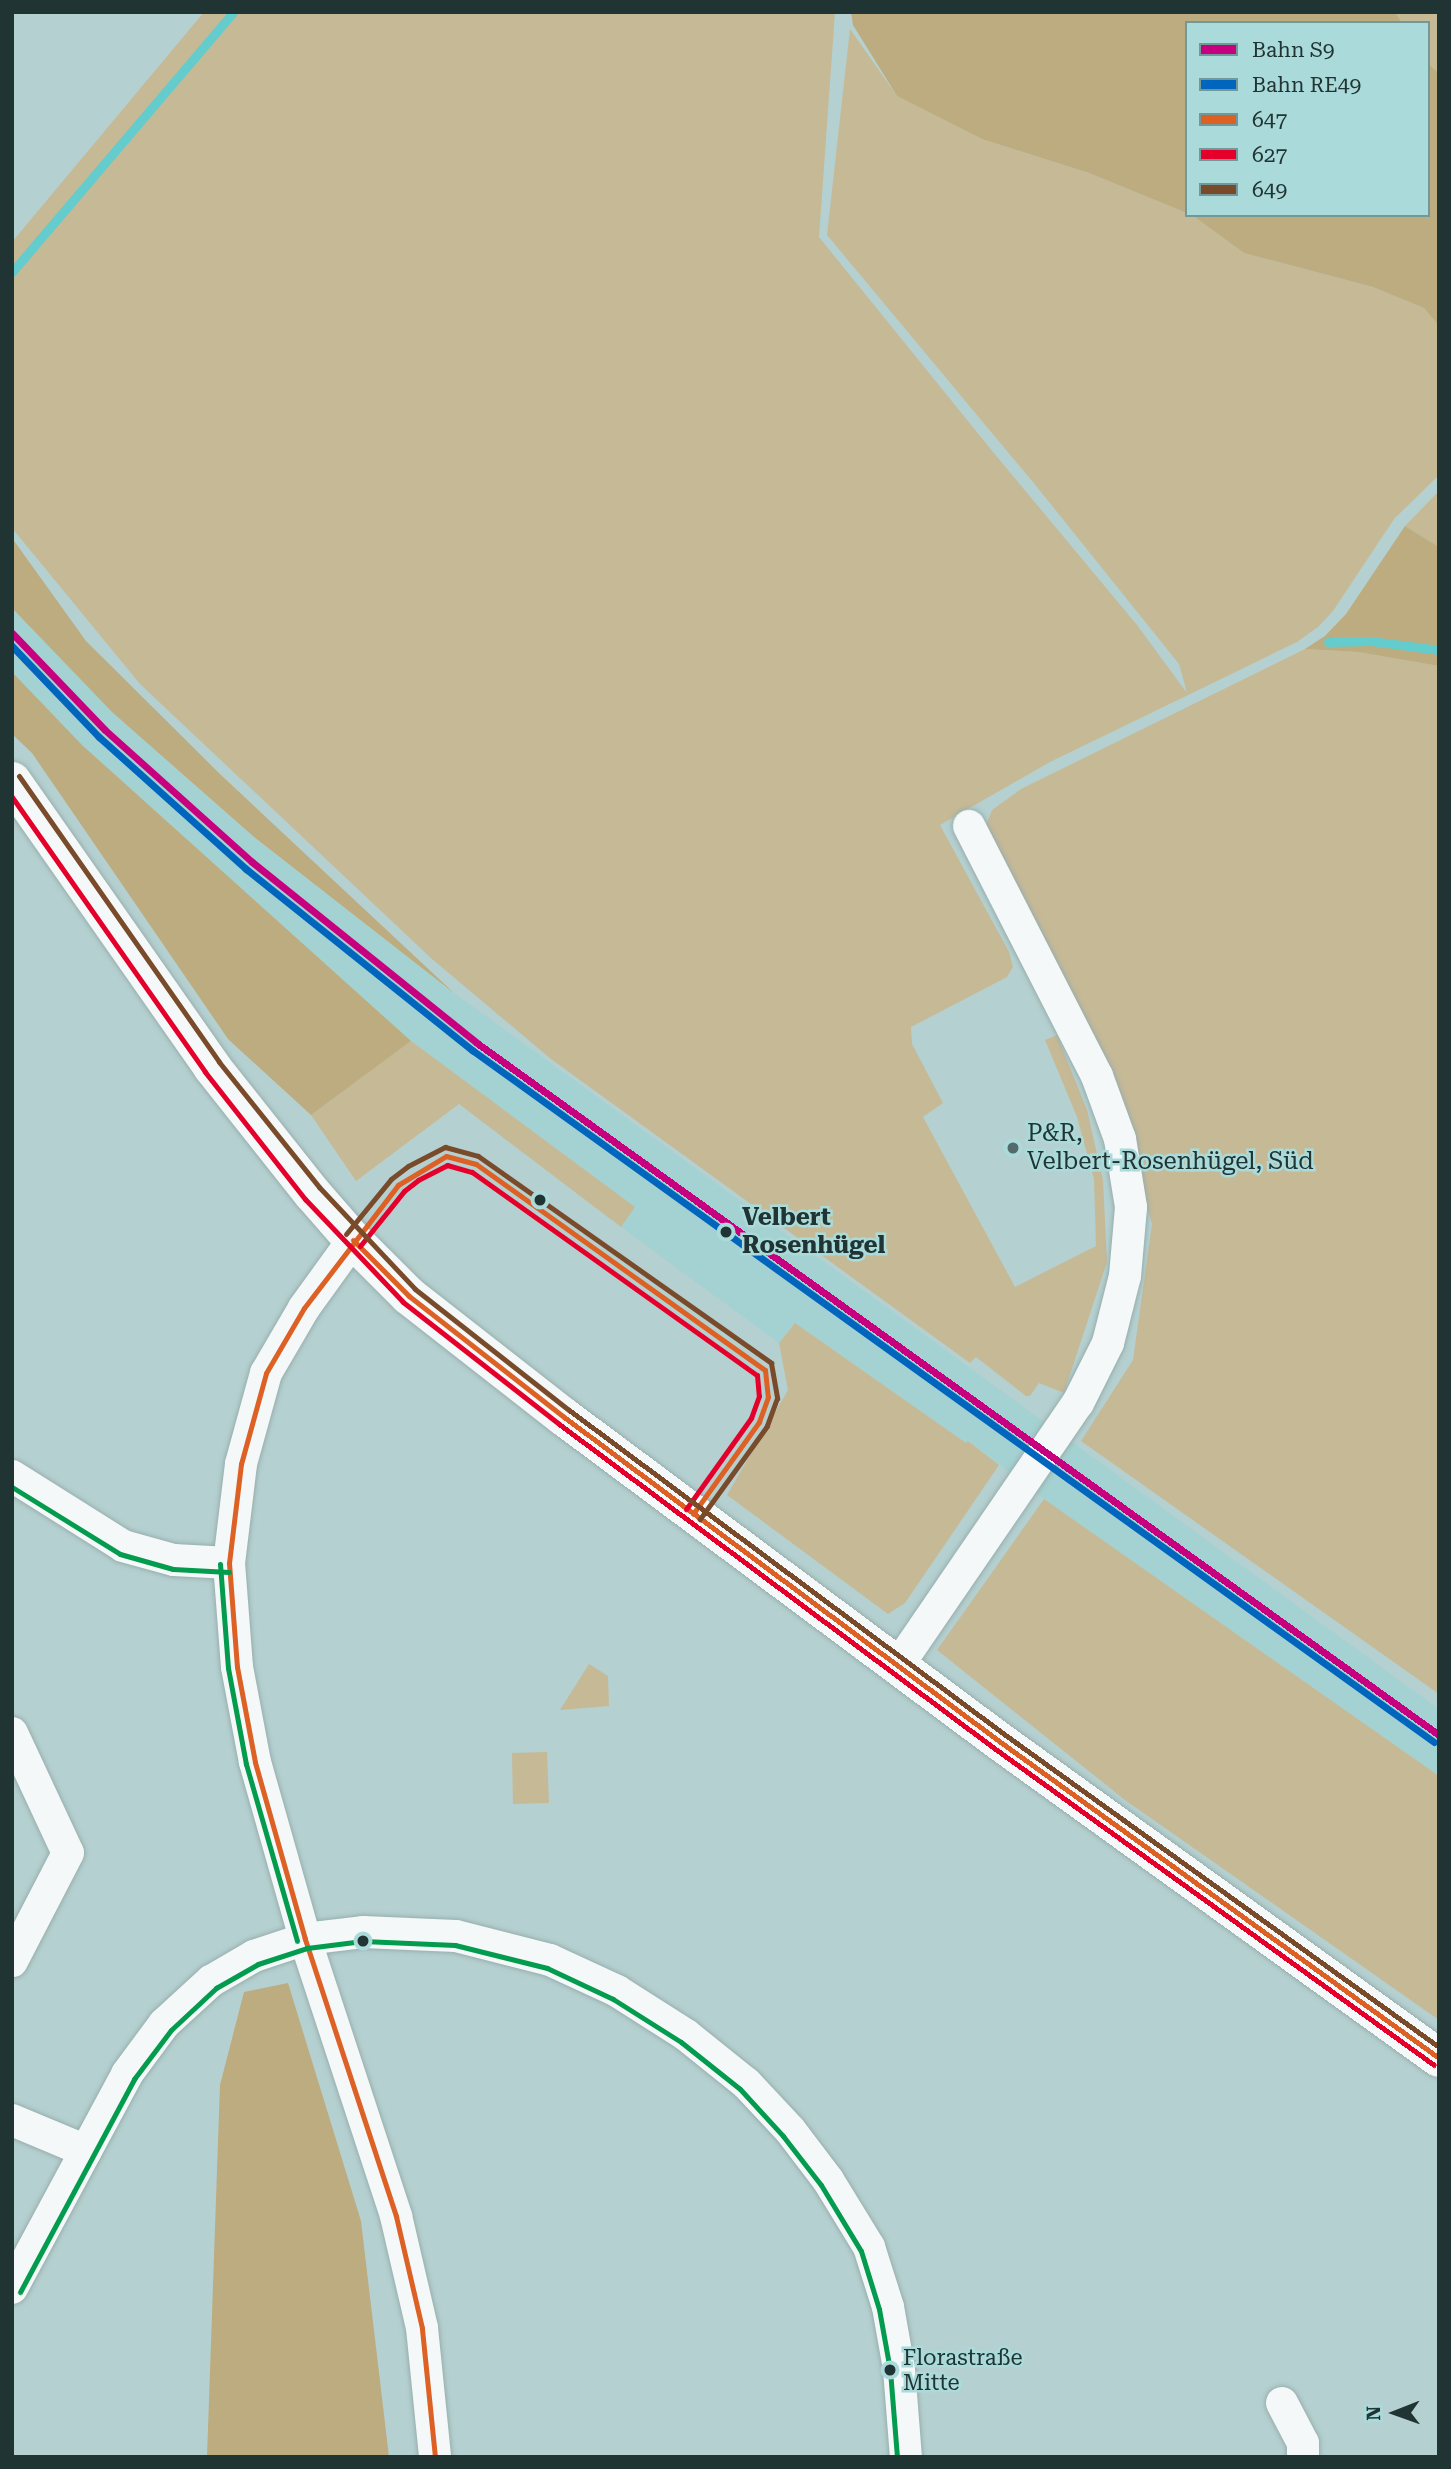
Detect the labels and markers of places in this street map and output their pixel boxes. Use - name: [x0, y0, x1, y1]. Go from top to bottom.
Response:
- place label: P&R, Velbert-Rosenhügel, Süd: [1027, 1120, 1314, 1176]
- marker: P&R, Velbert-Rosenhügel, Süd: [1005, 1140, 1021, 1156]
- unlabelled marker: [533, 1193, 547, 1207]
- place label: Velbert Rosenhügel: [742, 1204, 885, 1260]
- marker: Velbert Rosenhügel: [716, 1222, 736, 1242]
- unlabelled marker: [356, 1934, 370, 1948]
- place label: Florastraße Mitte: [903, 2344, 1022, 2396]
- marker: Florastraße Mitte: [883, 2363, 897, 2377]

